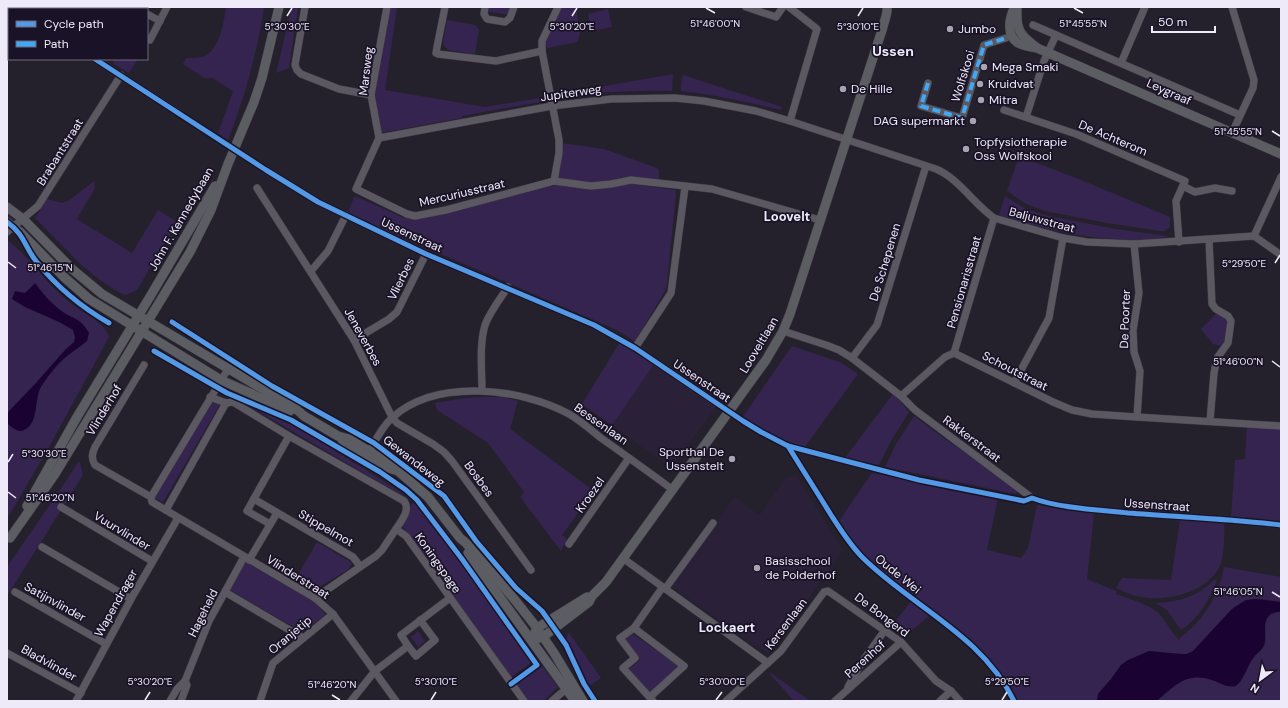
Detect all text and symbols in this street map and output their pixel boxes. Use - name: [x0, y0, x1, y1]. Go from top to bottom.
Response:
- legend: [8, 8, 148, 60]
- scale bar: [1152, 8, 1215, 34]
- text: 50 m: [1158, 14, 1187, 30]
- text: Cycle path: [44, 16, 104, 32]
- text: 51°46'00"N: [690, 17, 740, 30]
- text: 51°45'55"N: [1059, 17, 1107, 30]
- text: 5°30'30"E: [264, 20, 310, 33]
- text: 5°30'20"E: [550, 20, 595, 33]
- text: 5°30'10"E: [837, 20, 880, 33]
- place label: Jumbo: [958, 21, 996, 37]
- marker: Jumbo: [945, 24, 955, 34]
- text: Path: [44, 36, 69, 52]
- district label: Ussen: [872, 42, 914, 60]
- street label: Marsweg: [355, 45, 377, 96]
- street label: Wolfskooi: [948, 48, 978, 104]
- place label: Mega Smaki: [992, 59, 1059, 75]
- marker: Mega Smaki: [979, 62, 989, 72]
- street label: Leygraaf: [1144, 75, 1194, 109]
- place label: Kruidvat: [988, 76, 1034, 92]
- marker: Kruidvat: [975, 79, 985, 89]
- street label: Jupiterweg: [539, 81, 603, 105]
- place label: De Hille: [851, 81, 893, 97]
- marker: De Hille: [838, 84, 848, 94]
- place label: Mitra: [989, 92, 1018, 108]
- marker: Mitra: [976, 95, 986, 105]
- place label: DAG supermarkt: [873, 113, 965, 129]
- street label: Brabantstraat: [33, 115, 87, 189]
- marker: DAG supermarkt: [968, 116, 978, 126]
- street label: De Achterom: [1076, 116, 1150, 160]
- text: 51°45'55"N: [1214, 125, 1262, 138]
- place label: Topfysiotherapie Oss Wolfskooi: [974, 134, 1067, 164]
- marker: Topfysiotherapie Oss Wolfskooi: [961, 144, 971, 154]
- street label: John F. Kennedybaan: [145, 164, 217, 274]
- street label: Mercuriusstraat: [418, 175, 507, 211]
- street label: Baljuwstraat: [1007, 203, 1077, 237]
- district label: Loovelt: [764, 208, 810, 225]
- street label: Ussenstraat: [379, 214, 446, 256]
- street label: De Schepenen: [866, 221, 904, 303]
- street label: Pensionarisstraat: [943, 234, 985, 330]
- street label: Vlierbes: [384, 255, 418, 303]
- text: 5°29'50"E: [1222, 257, 1266, 270]
- text: 51°46'15"N: [27, 261, 73, 274]
- street label: De Poorter: [1116, 289, 1134, 349]
- street label: Jeneverbes: [341, 305, 385, 369]
- street label: Looveltlaan: [736, 314, 782, 376]
- street label: Schoutstraat: [979, 348, 1051, 395]
- text: 51°46'00"N: [1213, 355, 1263, 368]
- street label: Ussenstraat: [670, 356, 734, 406]
- street label: Vlinderhof: [82, 381, 126, 439]
- street label: Bessenlaan: [571, 400, 631, 449]
- street label: Rakkerstraat: [940, 412, 1005, 466]
- street label: Gewandeweg: [380, 432, 449, 490]
- place label: Sporthal De Ussenstelt: [659, 444, 724, 474]
- text: 5°30'30"E: [21, 447, 67, 460]
- marker: Sporthal De Ussenstelt: [727, 454, 737, 464]
- street label: Bosbes: [461, 458, 497, 500]
- street label: Kroezel: [572, 474, 608, 516]
- text: 51°46'20"N: [26, 491, 75, 504]
- street label: Ussenstraat: [1123, 495, 1191, 515]
- street label: Stippelmot: [295, 506, 357, 550]
- street label: Vuurvlinder: [91, 508, 154, 555]
- street label: Koningspage: [411, 530, 465, 597]
- street label: Vlinderstraat: [263, 551, 333, 603]
- street label: Oude Wei: [872, 551, 924, 597]
- place label: Basisschool de Polderhof: [765, 553, 836, 583]
- marker: Basisschool de Polderhof: [752, 563, 762, 573]
- street label: Wapendrager: [91, 566, 141, 640]
- street label: Satijnvlinder: [21, 578, 89, 626]
- text: 51°46'05"N: [1213, 585, 1263, 598]
- street label: Hageheld: [184, 586, 222, 640]
- street label: De Bongerd: [851, 589, 913, 641]
- street label: Kersenlaan: [761, 595, 811, 653]
- street label: Oranjetip: [265, 612, 315, 658]
- district label: Lockaert: [699, 619, 755, 636]
- street label: Perenhof: [841, 637, 889, 681]
- street label: Bladvlinder: [18, 641, 80, 685]
- north arrow: [1240, 660, 1280, 700]
- text: 5°30'20"E: [128, 675, 173, 688]
- text: 5°30'10"E: [415, 675, 458, 688]
- text: 5°30'00"E: [699, 675, 745, 688]
- text: 5°29'50"E: [985, 675, 1029, 688]
- text: 51°46'20"N: [308, 678, 357, 691]
- text: N: [1248, 680, 1262, 697]

